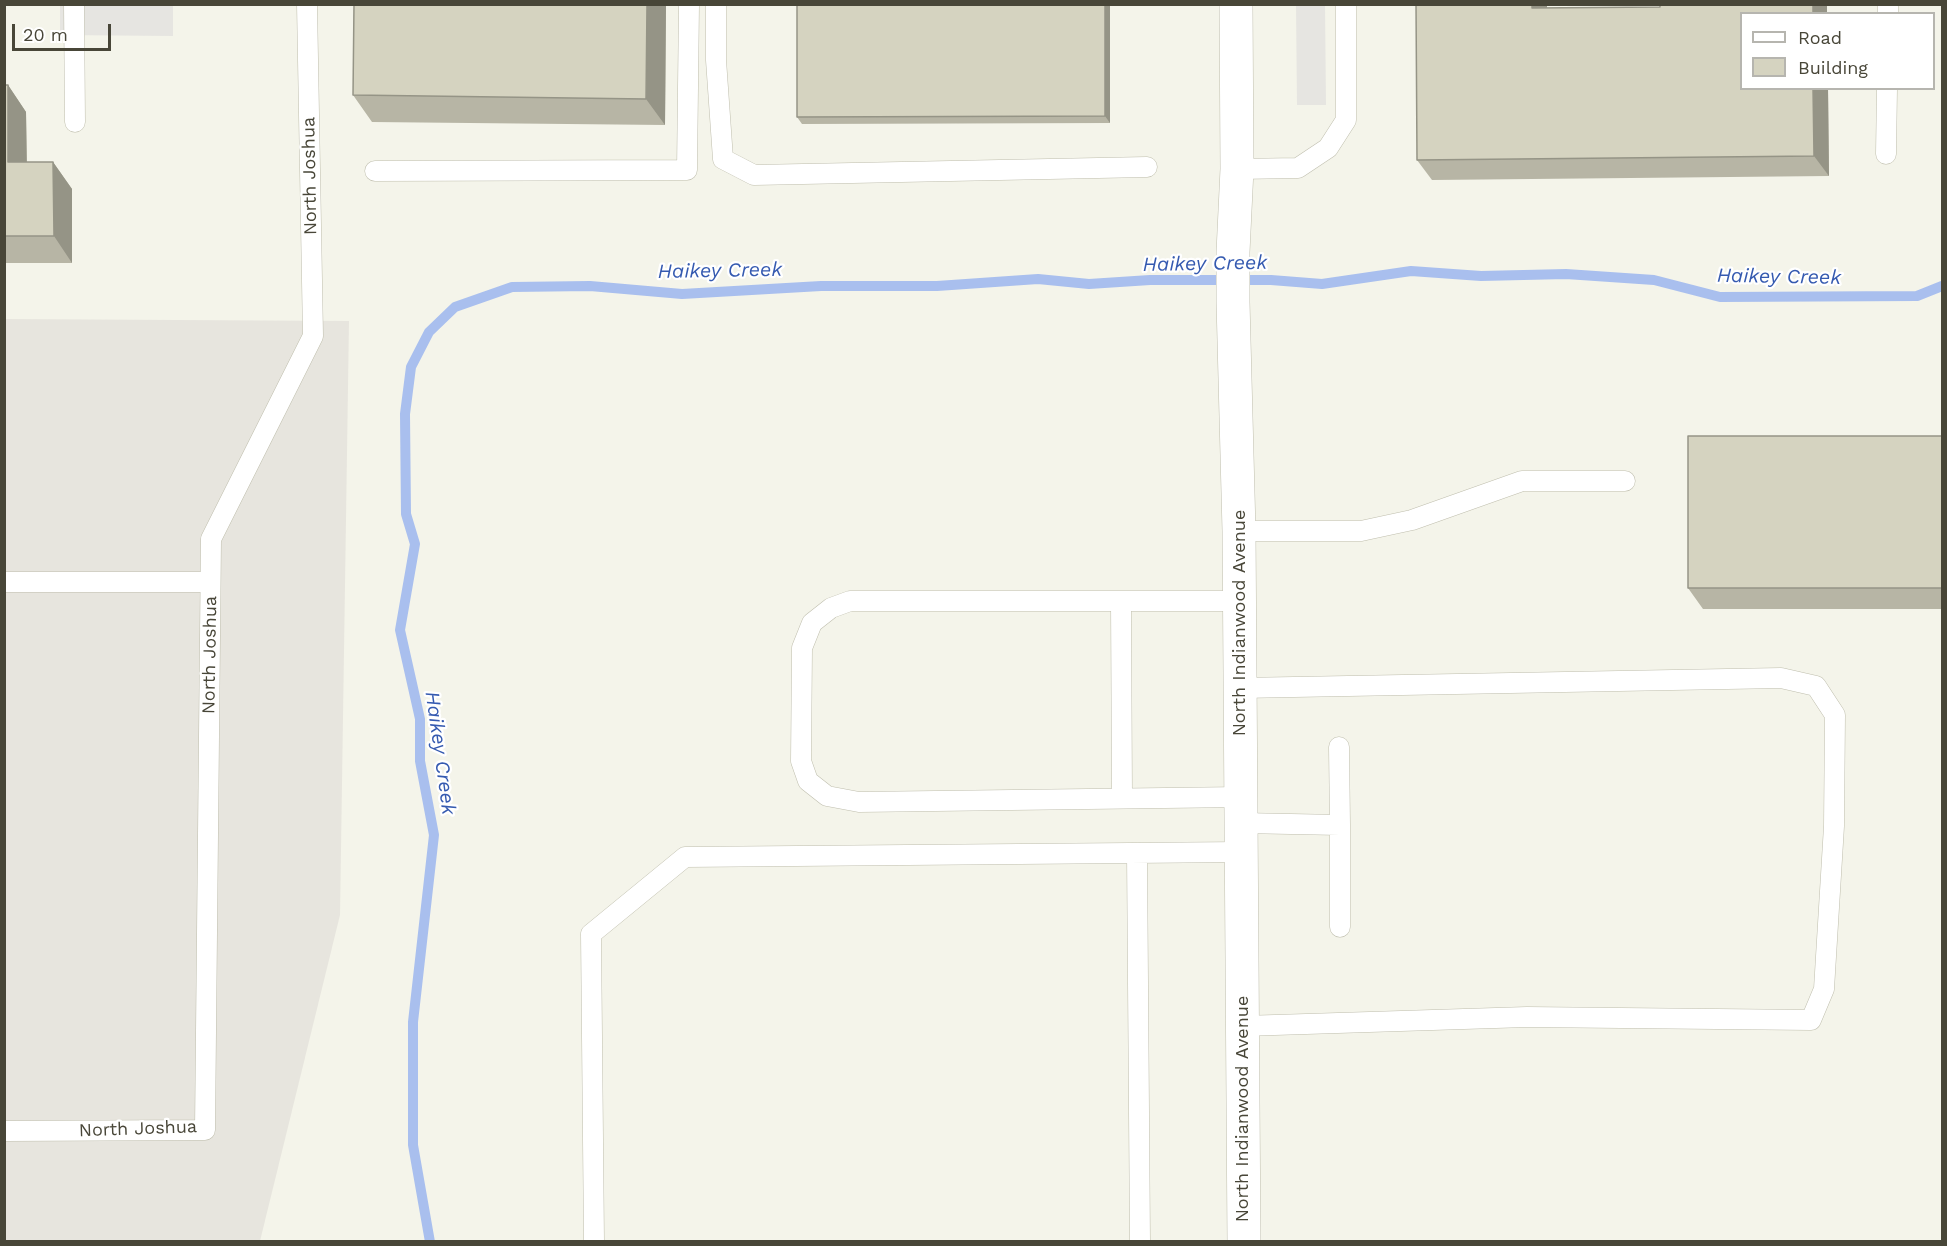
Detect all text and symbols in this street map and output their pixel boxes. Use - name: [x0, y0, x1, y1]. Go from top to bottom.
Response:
- scale bar: [15, 12, 114, 50]
- legend: [1740, 12, 1935, 90]
- text: 20 m: [23, 24, 68, 45]
- text: Road: [1798, 27, 1842, 48]
- text: Building: [1798, 57, 1868, 78]
- street label: North Joshua: [298, 117, 322, 235]
- water label: Haikey Creek: [1143, 251, 1267, 277]
- water label: Haikey Creek: [658, 258, 782, 284]
- water label: Haikey Creek: [1717, 264, 1841, 290]
- street label: North Indianwood Avenue: [1229, 510, 1251, 736]
- street label: North Joshua: [198, 596, 222, 714]
- water label: Haikey Creek: [419, 690, 461, 816]
- street label: North Indianwood Avenue: [1232, 996, 1254, 1222]
- street label: North Joshua: [79, 1116, 197, 1142]

